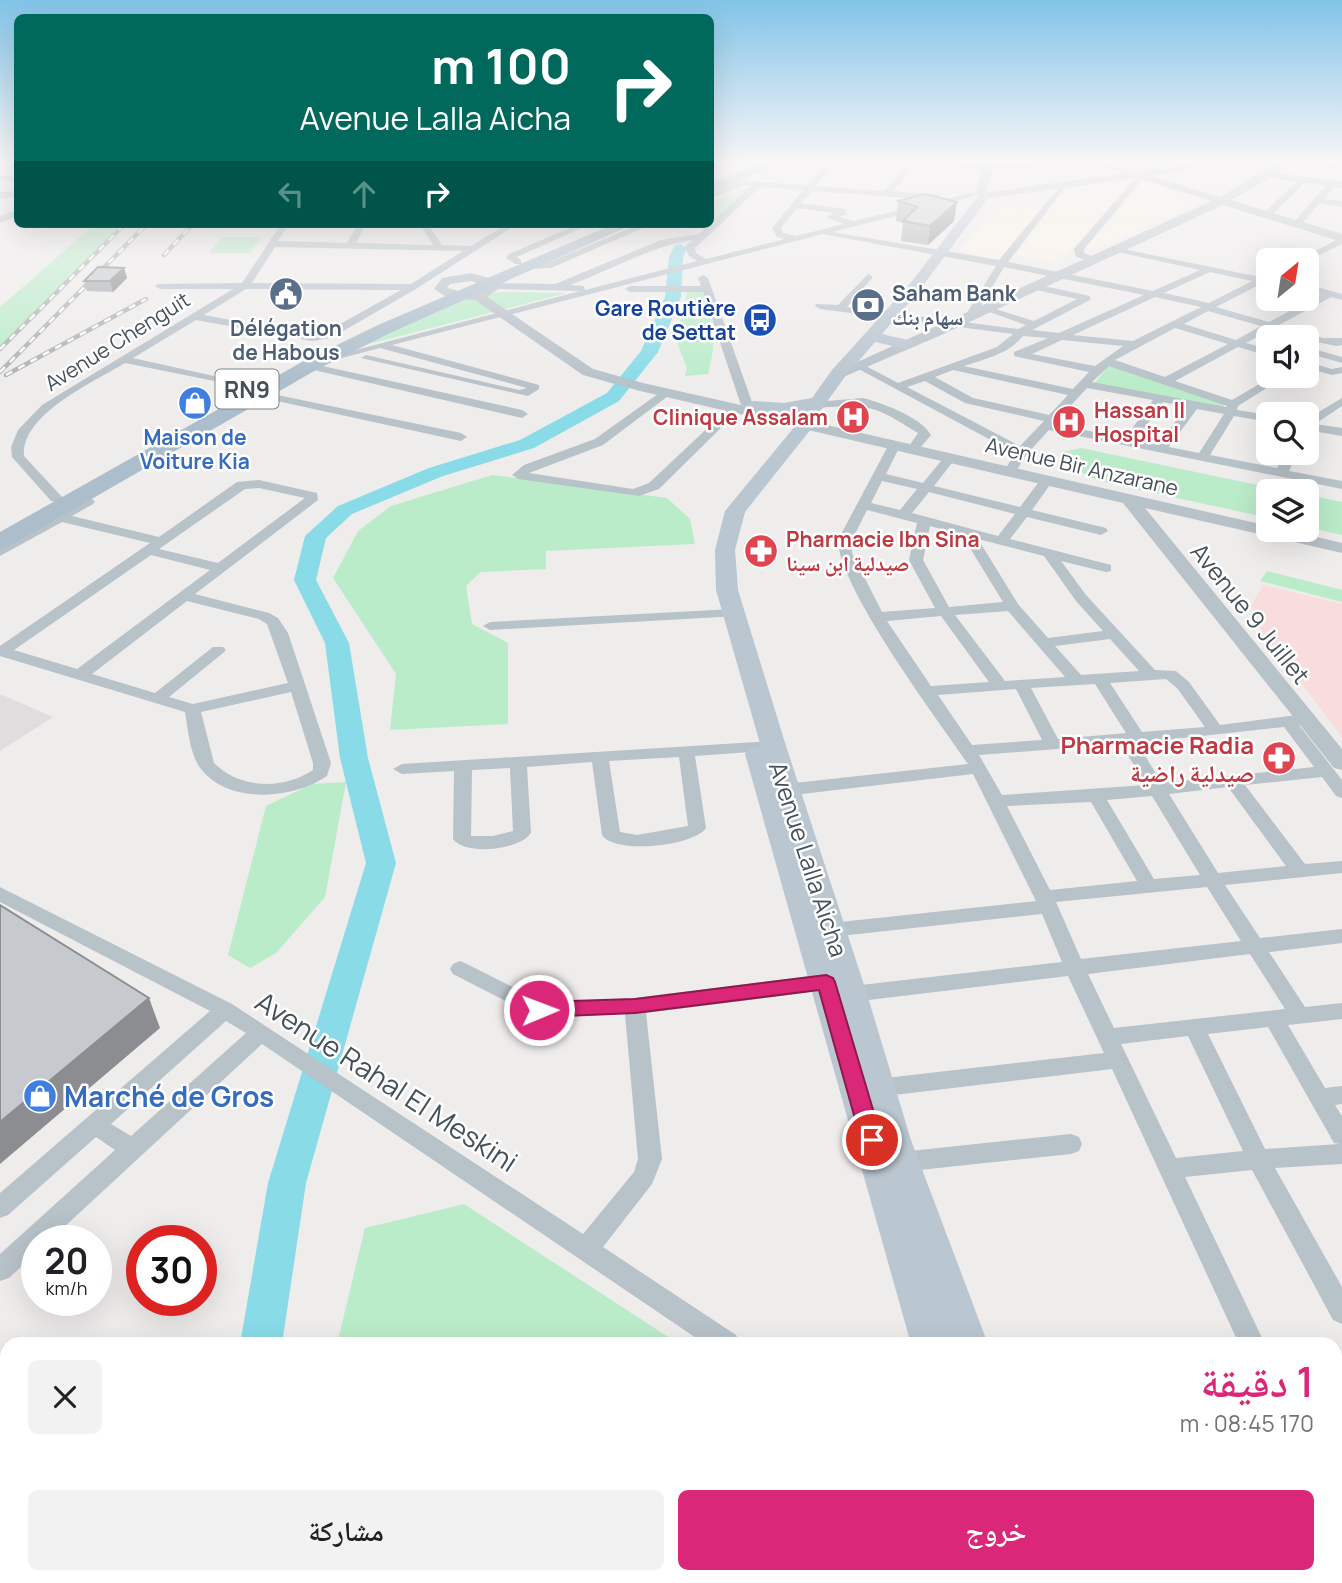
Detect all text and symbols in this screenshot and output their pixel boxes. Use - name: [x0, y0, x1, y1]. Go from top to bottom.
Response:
- text: 100 m: [431, 32, 571, 99]
- icon: right: [595, 42, 686, 133]
- text: Avenue Lalla Aicha: [300, 96, 571, 140]
- icon: left: [272, 175, 310, 213]
- icon: ahead: [345, 175, 383, 213]
- icon: right: [418, 175, 456, 213]
- north arrow: [1256, 248, 1320, 312]
- map controls: [1256, 248, 1319, 542]
- public building icon: Délégation de Habous: [267, 275, 305, 313]
- place label: Saham Bank سهام بنك: [892, 279, 1017, 332]
- street label: Avenue Chenguit: [39, 285, 195, 397]
- bank icon: Saham Bank سهام بنك: [849, 286, 887, 324]
- place label: Gare Routière de Settat: [595, 294, 736, 346]
- bus stop icon: Gare Routière de Settat: [741, 301, 779, 339]
- place label: Délégation de Habous: [230, 314, 342, 366]
- button: sound: [1256, 325, 1319, 388]
- road number: RN9: [216, 370, 278, 408]
- shop icon: Maison de Voiture Kia: [176, 384, 214, 422]
- place label: Hassan II Hospital: [1094, 396, 1185, 448]
- hospital icon: Clinique Assalam: [834, 398, 872, 436]
- button: search: [1256, 402, 1319, 465]
- place label: Clinique Assalam: [653, 403, 828, 431]
- hospital icon: Hassan II Hospital: [1050, 403, 1088, 441]
- place label: Maison de Voiture Kia: [140, 423, 250, 475]
- street label: Avenue Bir Anzarane: [983, 430, 1181, 502]
- button: layers: [1256, 479, 1319, 542]
- place label: Pharmacie Ibn Sina صيدلية ابن سينا: [786, 525, 980, 577]
- pharmacy icon: Pharmacie Ibn Sina صيدلية ابن سينا: [742, 532, 780, 570]
- street label: Avenue 9 Juillet: [1184, 536, 1318, 690]
- place label: Pharmacie Radia صيدلية راضية: [1060, 728, 1254, 789]
- pharmacy icon: Pharmacie Radia صيدلية راضية: [1260, 739, 1298, 777]
- street label: Avenue Lalla Aicha: [762, 757, 856, 961]
- position arrow: [502, 973, 576, 1047]
- street label: Avenue Rahal El Meskini: [249, 982, 525, 1180]
- shop icon: Marché de Gros: [21, 1077, 59, 1115]
- place label: Marché de Gros: [64, 1077, 274, 1115]
- pin: [842, 1110, 902, 1170]
- icon: arrive: [853, 1121, 891, 1159]
- speed limit sign: 30: [126, 1225, 217, 1316]
- text: 20: [45, 1237, 88, 1285]
- text: km/h: [46, 1276, 87, 1300]
- text: 1 دقيقة: [1201, 1352, 1314, 1410]
- button: close: [28, 1360, 102, 1434]
- text: 170 m · 08:45: [1180, 1407, 1314, 1439]
- button: مشاركة: [28, 1490, 664, 1570]
- button: خروج: [678, 1490, 1314, 1570]

